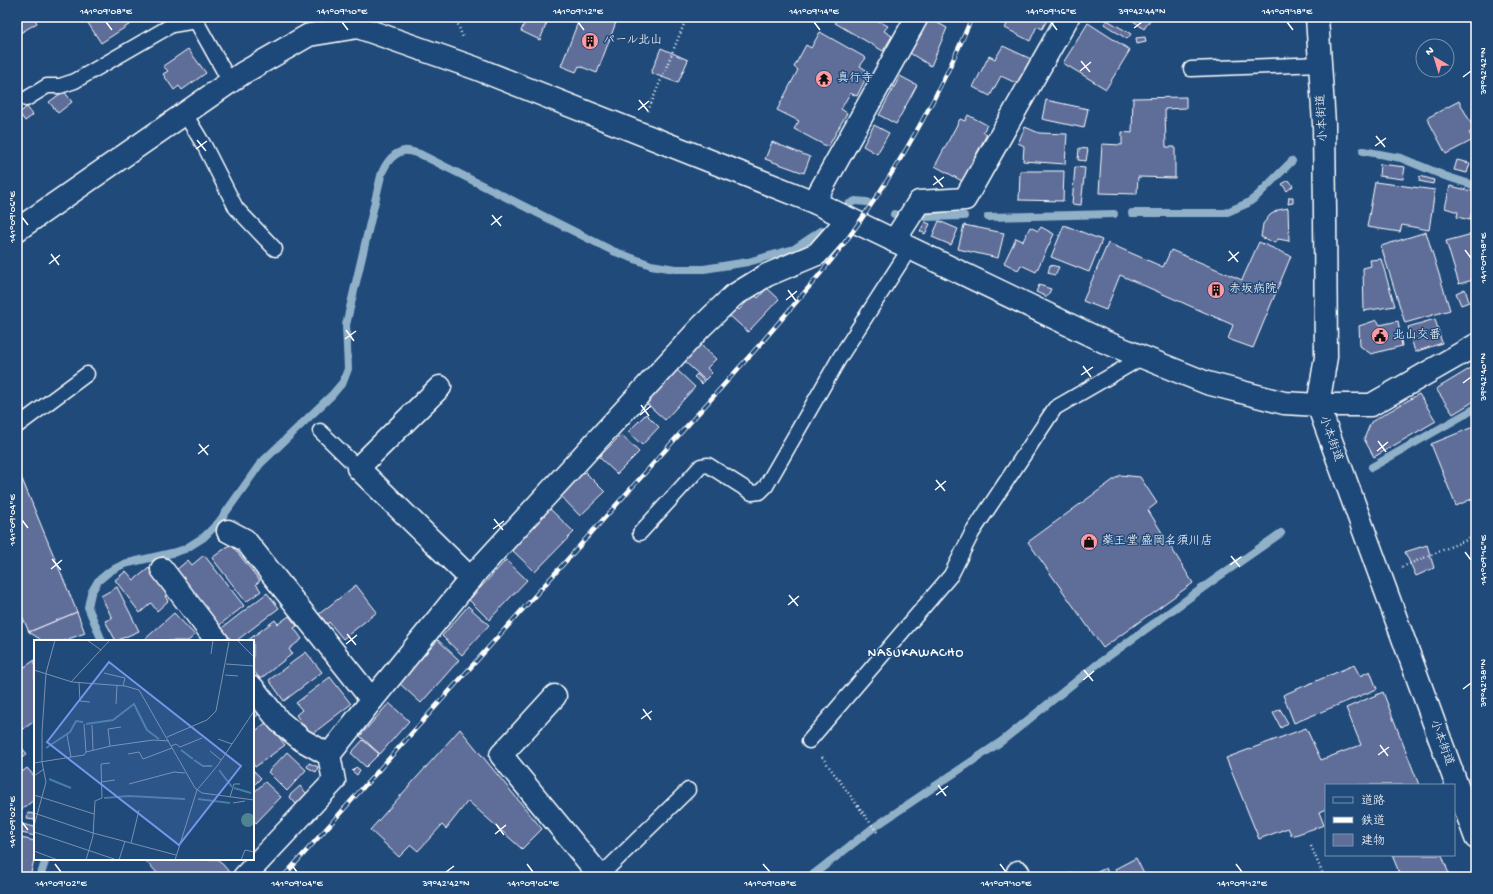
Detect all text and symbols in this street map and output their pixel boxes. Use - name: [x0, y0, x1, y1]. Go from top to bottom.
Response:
- text: 141°09'08"E: [79, 6, 133, 18]
- text: 141°09'10"E: [316, 6, 368, 18]
- text: 141°09'12"E: [552, 6, 604, 18]
- text: 141°09'14"E: [788, 6, 840, 18]
- text: 141°09'16"E: [1025, 6, 1077, 18]
- text: 39°42'44"N: [1117, 6, 1166, 18]
- text: 141°09'18"E: [1261, 6, 1313, 18]
- building icon: パール北山: [580, 31, 600, 51]
- place label: パール北山: [603, 34, 662, 48]
- north arrow: [1415, 38, 1455, 78]
- text: N: [1424, 45, 1437, 59]
- text: 39°42'42"N: [1478, 47, 1490, 96]
- temple icon: 真行寺: [814, 69, 834, 89]
- place label: 真行寺: [837, 71, 873, 86]
- street label: 小本街道: [1314, 94, 1331, 142]
- text: 141°09'06"E: [7, 190, 19, 244]
- text: 141°09'18"E: [1478, 232, 1490, 284]
- building icon: 赤坂病院: [1206, 280, 1226, 300]
- place label: 赤坂病院: [1229, 282, 1277, 297]
- public building icon: 北山交番: [1370, 326, 1390, 346]
- place label: 北山交番: [1393, 328, 1441, 343]
- text: 39°42'40"N: [1478, 353, 1490, 402]
- street label: 小本街道: [1315, 414, 1346, 464]
- text: 141°09'04"E: [7, 494, 19, 547]
- shop icon: 薬王堂 盛岡名須川店: [1079, 532, 1099, 552]
- place label: 薬王堂 盛岡名須川店: [1102, 534, 1213, 549]
- text: 141°09'16"E: [1478, 534, 1490, 586]
- inset map: [34, 640, 254, 860]
- district label: NASUKAWACHO: [868, 646, 964, 661]
- text: 39°42'38"N: [1478, 658, 1490, 708]
- street label: 小本街道: [1426, 718, 1457, 768]
- legend: [1325, 784, 1455, 856]
- text: 道路: [1361, 794, 1385, 809]
- text: 141°09'02"E: [7, 795, 19, 849]
- text: 鉄道: [1361, 814, 1385, 829]
- text: 建物: [1361, 834, 1385, 849]
- text: 141°09'02"E: [34, 878, 88, 890]
- text: 141°09'04"E: [270, 878, 323, 890]
- text: 39°42'42"N: [421, 878, 470, 890]
- text: 141°09'06"E: [506, 878, 560, 890]
- text: 141°09'08"E: [743, 878, 797, 890]
- text: 141°09'10"E: [980, 878, 1032, 890]
- text: 141°09'12"E: [1216, 878, 1268, 890]

